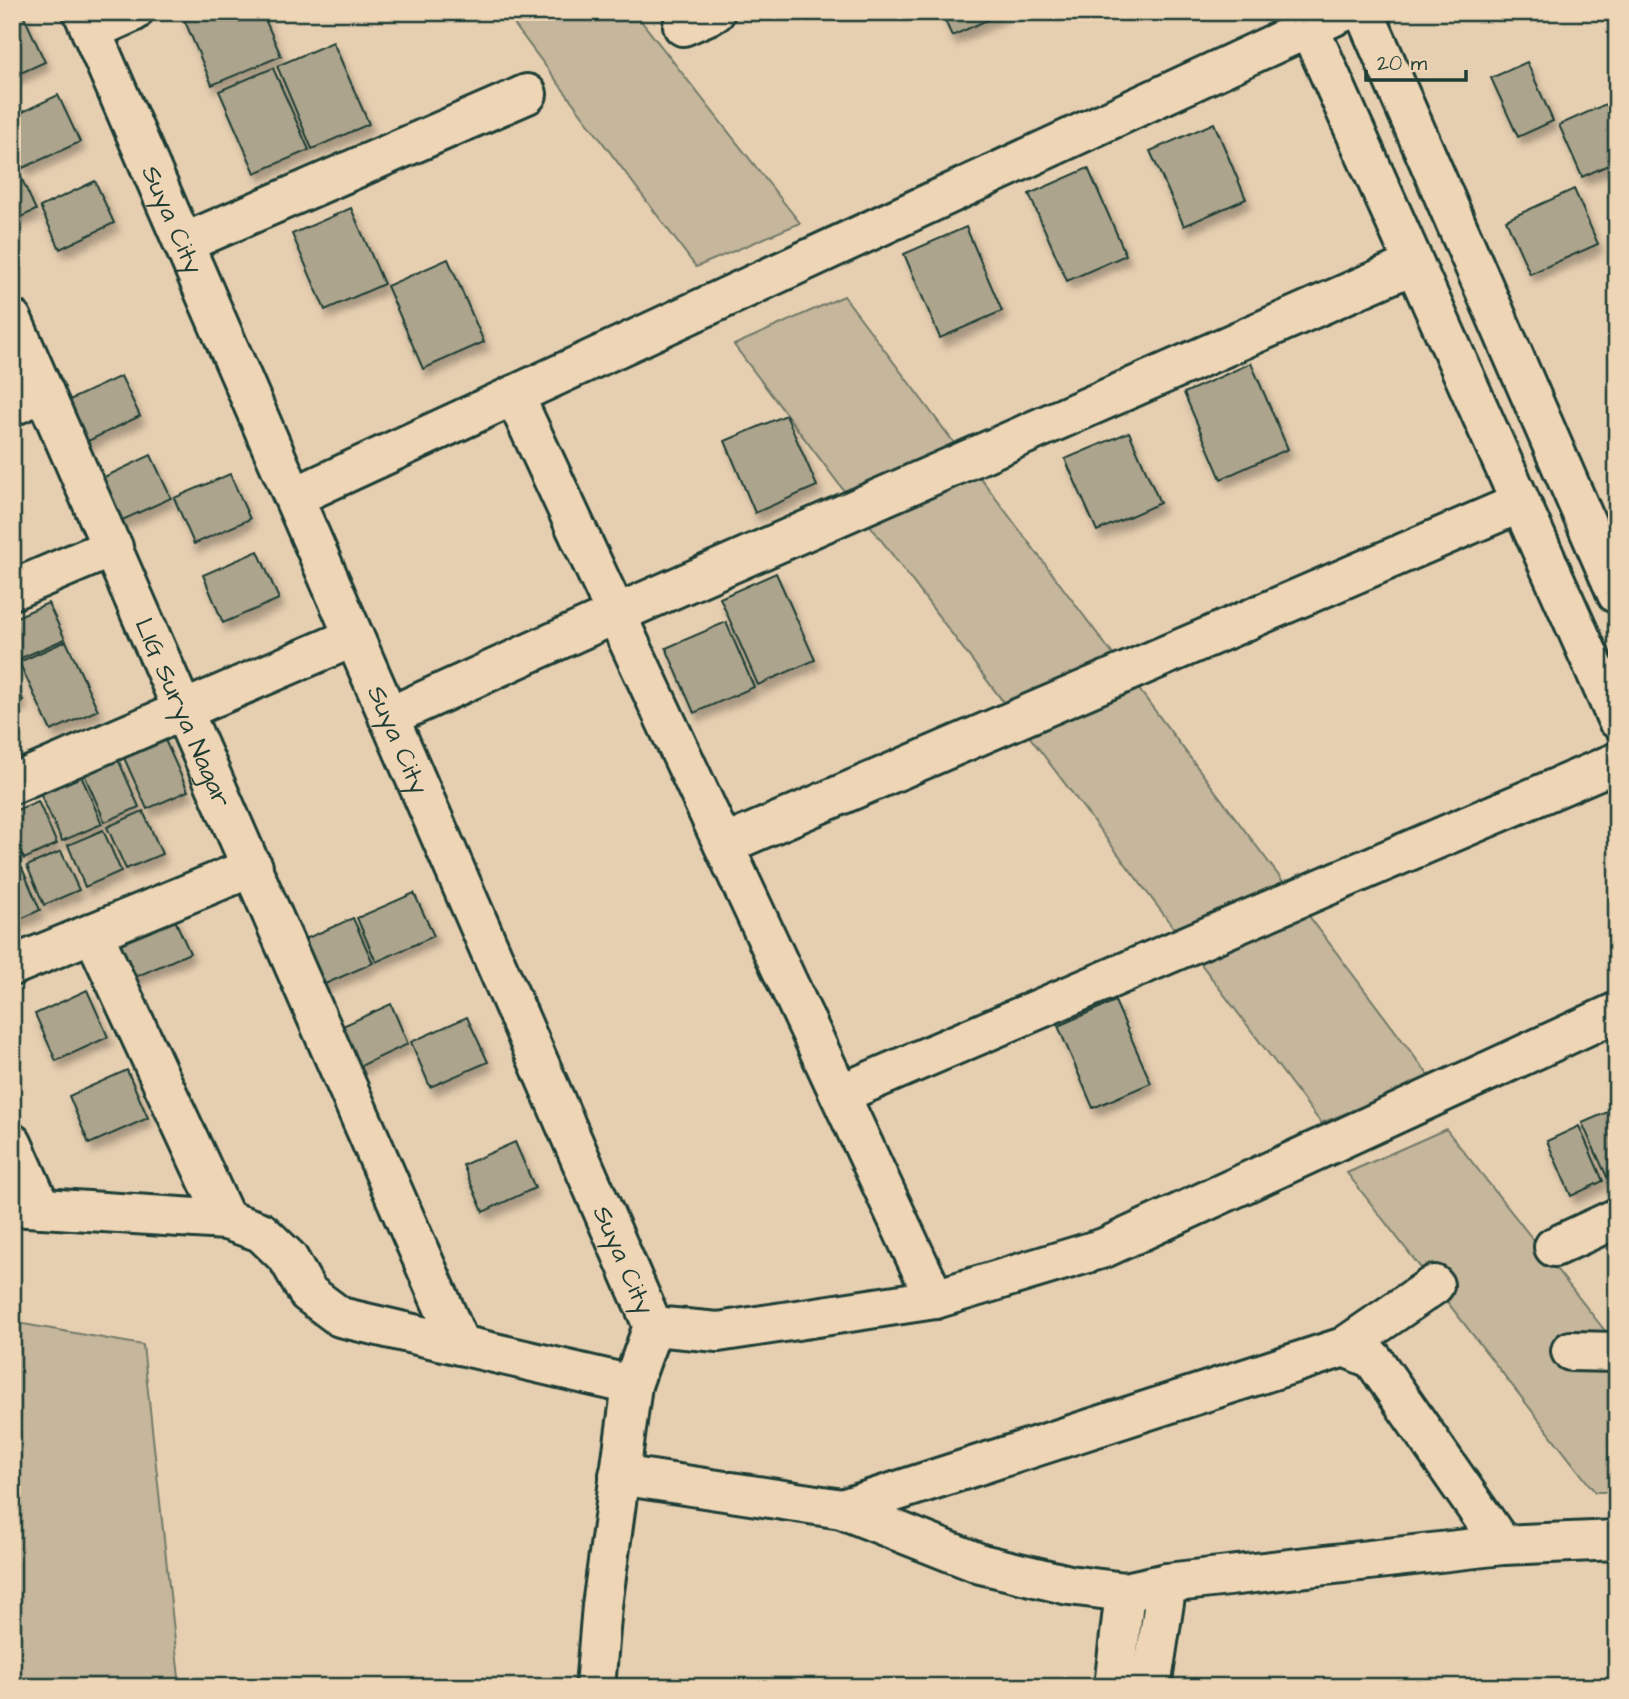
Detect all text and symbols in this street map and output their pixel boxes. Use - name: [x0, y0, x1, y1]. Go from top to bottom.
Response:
- scale bar: [1366, 38, 1466, 82]
- text: 20 m: [1377, 49, 1428, 78]
- street label: Suya City: [133, 160, 211, 280]
- street label: LIG Surya Nagar: [126, 612, 240, 813]
- street label: Suya City: [358, 680, 437, 801]
- street label: Suya City: [584, 1200, 663, 1321]

